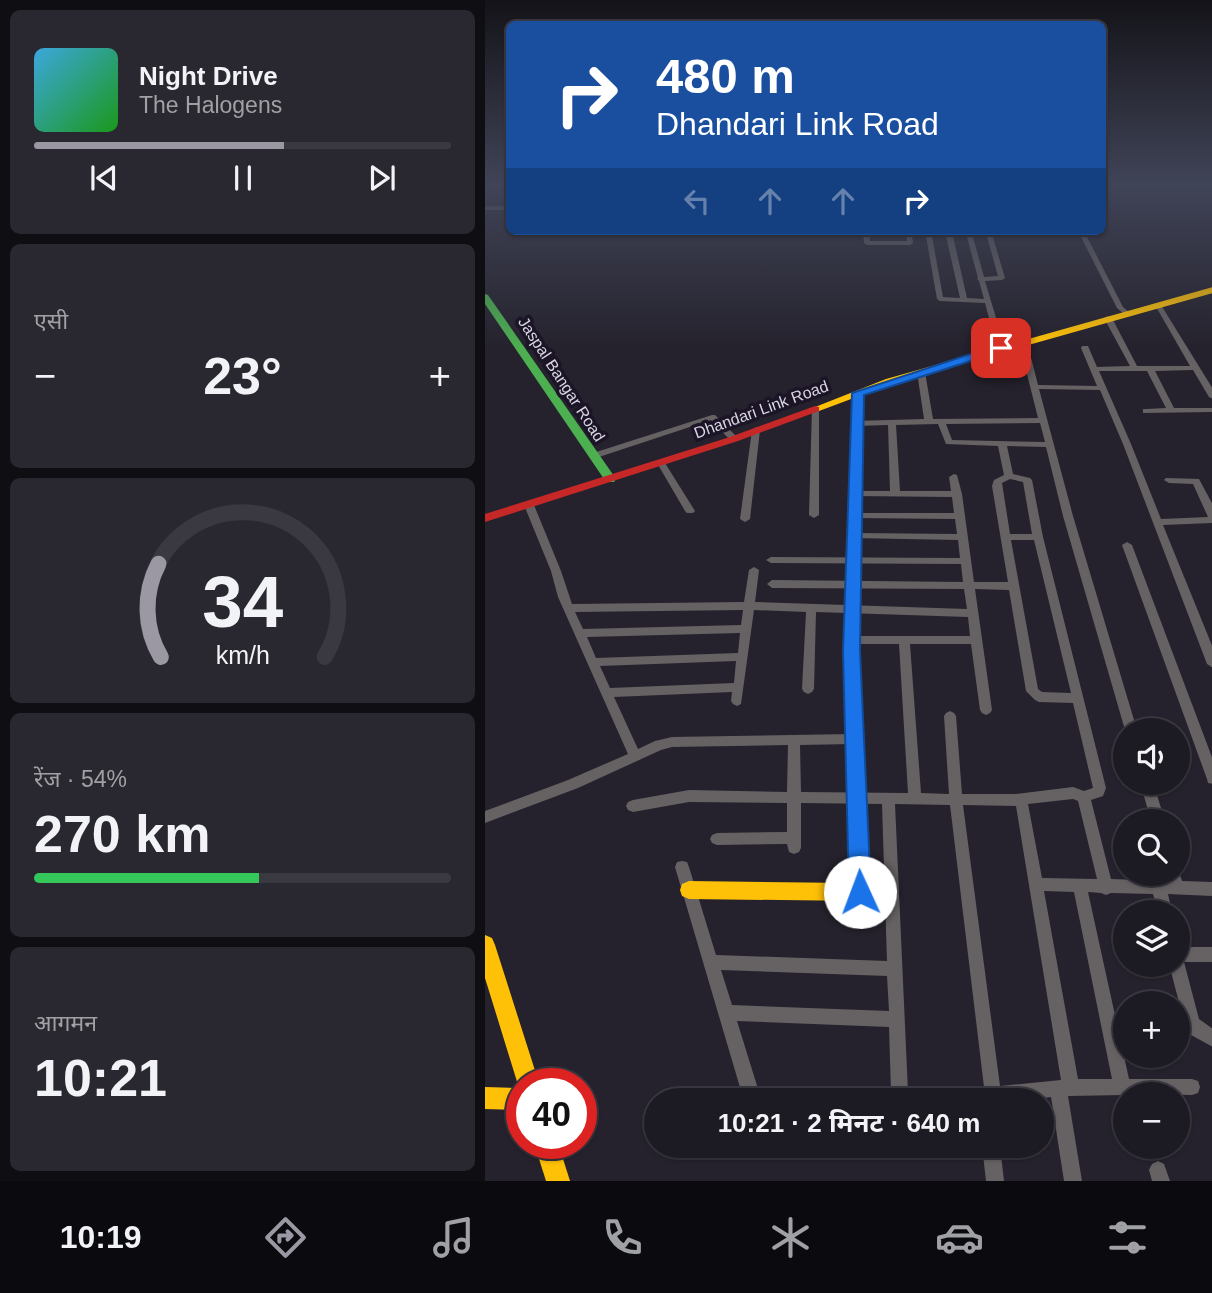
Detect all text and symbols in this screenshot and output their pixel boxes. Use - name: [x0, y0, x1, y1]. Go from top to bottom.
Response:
- icon: right: [541, 49, 632, 140]
- text: 480 m: [656, 49, 795, 103]
- text: Night Drive: [139, 61, 278, 91]
- text: The Halogens: [139, 92, 282, 118]
- text: Dhandari Link Road: [656, 106, 939, 142]
- icon: previous: [85, 159, 123, 197]
- icon: pause: [224, 159, 262, 197]
- icon: next: [363, 159, 401, 197]
- icon: left: [678, 182, 716, 220]
- icon: ahead: [751, 182, 789, 220]
- icon: ahead: [824, 182, 862, 220]
- icon: right: [897, 182, 935, 220]
- text: एसी: [34, 308, 68, 334]
- street label: Jaspal Bangar Road: [515, 314, 608, 445]
- pin: [971, 318, 1031, 378]
- icon: arrive: [982, 329, 1020, 367]
- text: 23°: [203, 347, 282, 405]
- text: −: [34, 355, 56, 397]
- text: +: [429, 355, 451, 397]
- street label: Dhandari Link Road: [692, 377, 831, 442]
- text: 34: [202, 561, 283, 642]
- text: km/h: [215, 640, 270, 668]
- map controls: [1113, 718, 1190, 1159]
- button: sound: [1113, 718, 1190, 795]
- text: रेंज · 54%: [34, 766, 127, 792]
- text: 270 km: [34, 805, 210, 863]
- button: search: [1113, 809, 1190, 886]
- position arrow: [823, 855, 897, 929]
- button: layers: [1113, 900, 1190, 977]
- button: +: [1113, 991, 1190, 1068]
- text: आगमन: [34, 1010, 97, 1036]
- text: 10:21: [34, 1049, 167, 1107]
- speed limit sign: 40: [506, 1068, 597, 1159]
- button: −: [1113, 1082, 1190, 1159]
- text: 10:21 · 2 मिनट · 640 m: [718, 1108, 980, 1138]
- icon: directions: [261, 1213, 310, 1262]
- icon: music: [429, 1213, 478, 1262]
- icon: phone: [598, 1213, 647, 1262]
- icon: climate: [766, 1213, 815, 1262]
- icon: car: [935, 1213, 984, 1262]
- icon: filters: [1103, 1213, 1152, 1262]
- text: 10:19: [60, 1219, 142, 1255]

